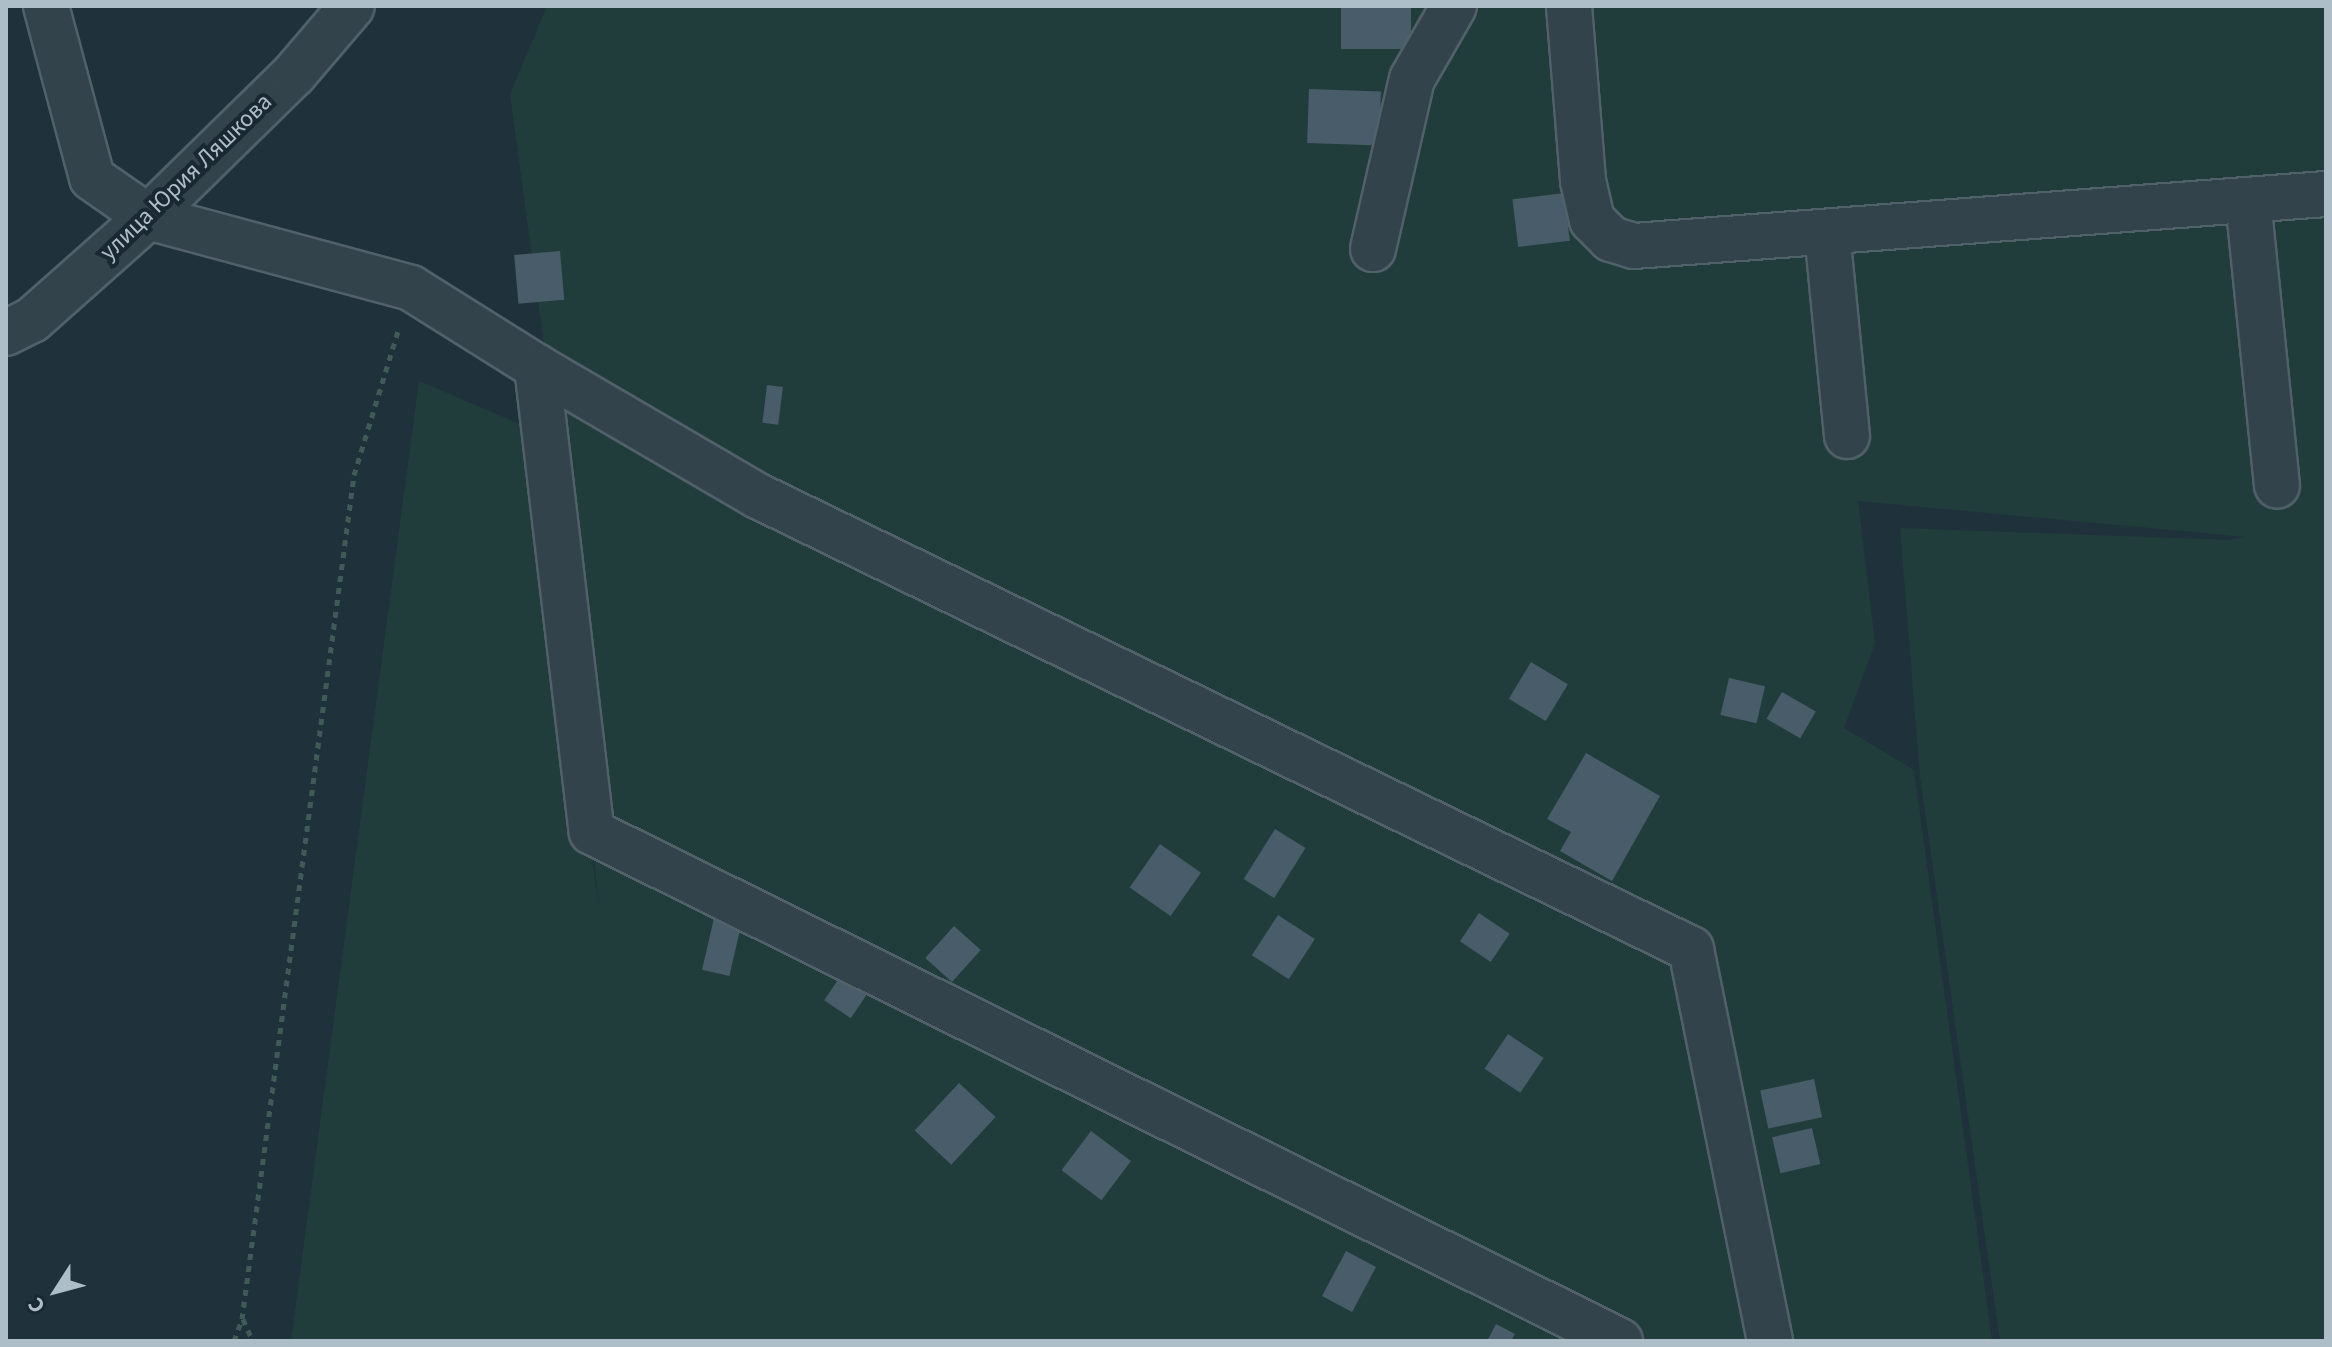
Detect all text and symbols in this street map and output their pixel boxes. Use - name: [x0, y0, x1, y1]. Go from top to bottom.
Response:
- street label: улица Юрия Ляшкова: [94, 88, 278, 266]
- north arrow: [16, 1251, 96, 1331]
- text: С: [20, 1291, 53, 1320]

